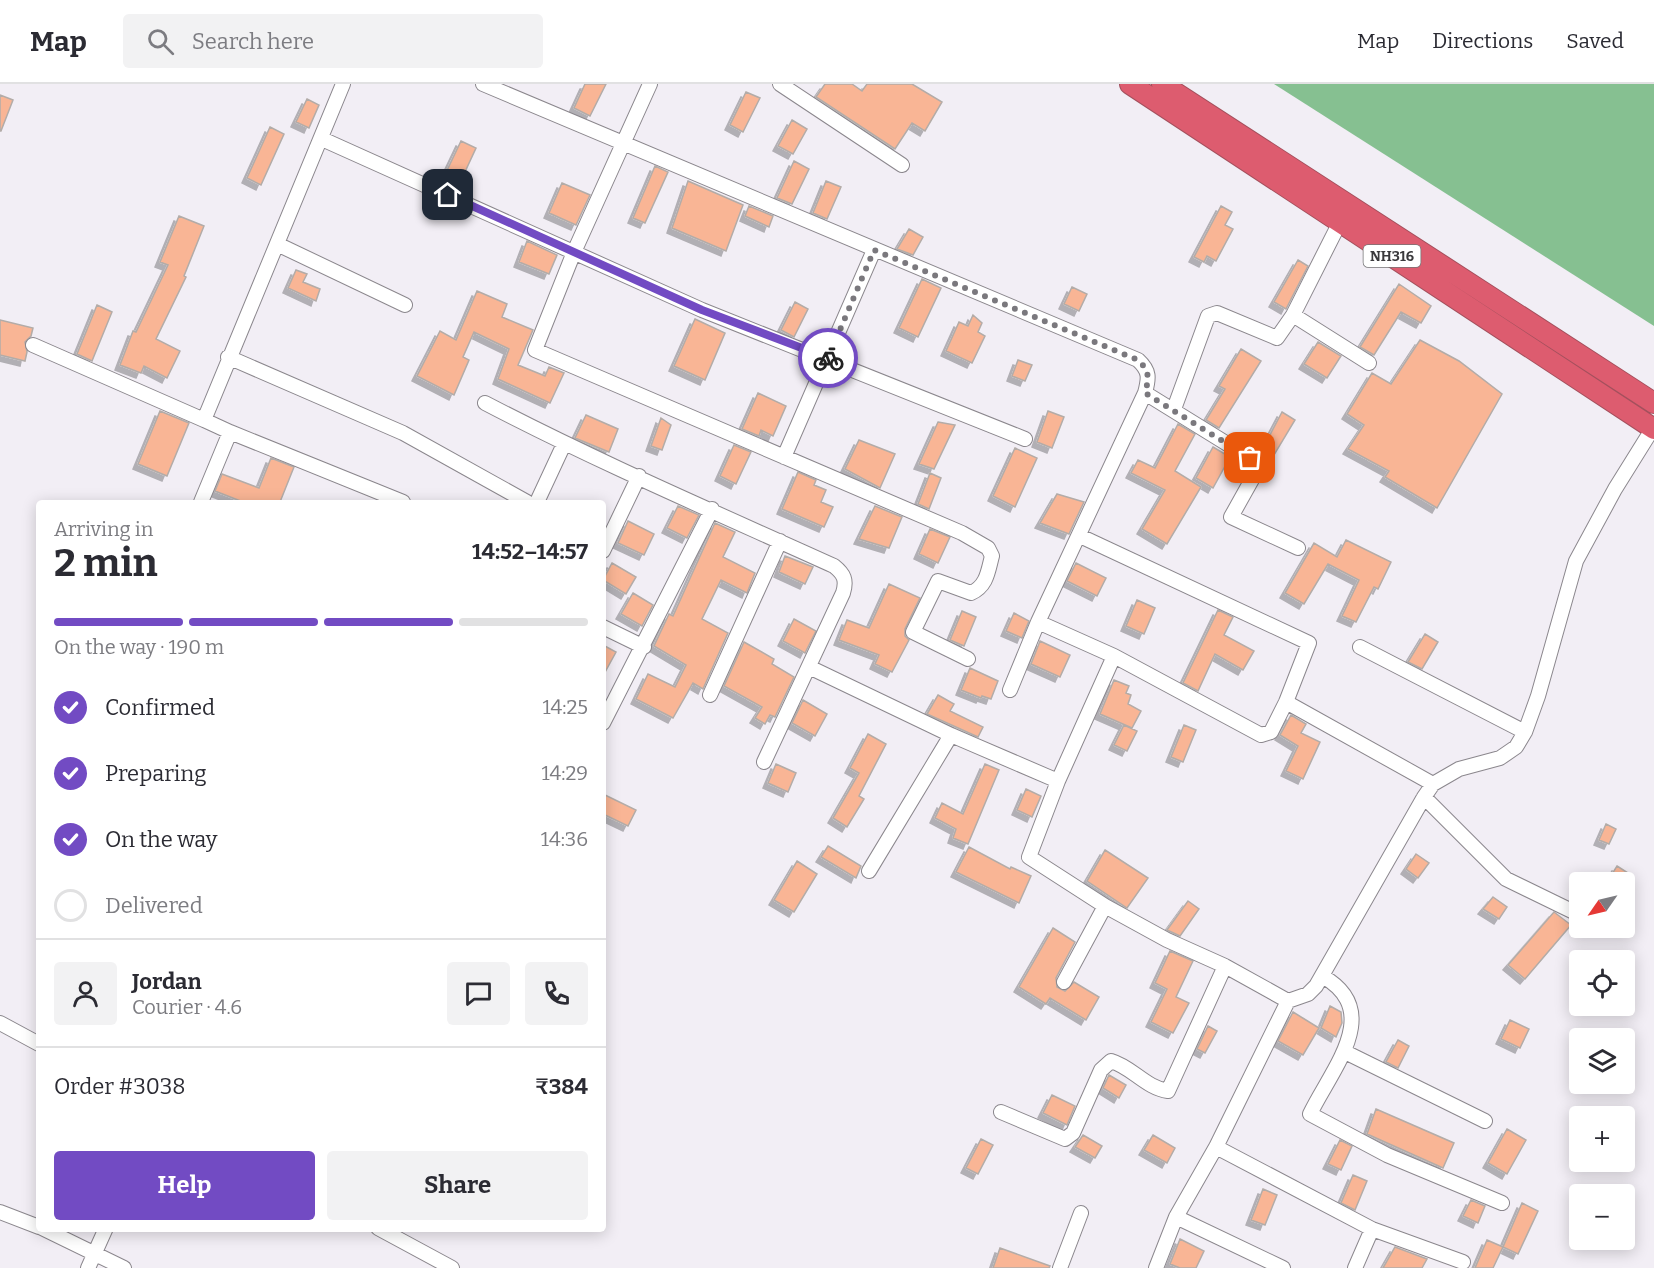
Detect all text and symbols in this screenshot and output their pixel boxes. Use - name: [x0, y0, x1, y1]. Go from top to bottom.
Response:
- search box: [123, 14, 543, 68]
- text: Map: [30, 25, 87, 58]
- icon: search: [144, 25, 177, 58]
- text: Search here: [192, 28, 314, 55]
- text: Map: [1357, 28, 1399, 54]
- text: Directions: [1432, 28, 1533, 54]
- text: Saved: [1566, 28, 1624, 54]
- pin: [422, 169, 473, 220]
- icon: home: [431, 178, 464, 211]
- road number: NH316: [1364, 245, 1420, 267]
- courier: [798, 328, 858, 388]
- icon: bike: [812, 342, 845, 375]
- pin: [1224, 432, 1275, 483]
- icon: bag: [1233, 441, 1266, 474]
- text: Arriving in: [54, 517, 153, 541]
- text: 14:52–14:57: [472, 538, 588, 565]
- text: 2 min: [54, 540, 158, 586]
- text: On the way · 190 m: [54, 635, 224, 659]
- icon: check: [54, 691, 87, 724]
- text: Confirmed: [105, 694, 215, 721]
- text: 14:25: [542, 695, 588, 719]
- icon: check: [54, 757, 87, 790]
- text: Preparing: [105, 760, 207, 787]
- text: 14:29: [541, 761, 588, 785]
- icon: check: [54, 823, 87, 856]
- text: On the way: [105, 826, 217, 853]
- text: 14:36: [541, 827, 588, 851]
- north arrow: [1569, 872, 1635, 938]
- map controls: [1569, 872, 1635, 1250]
- text: Delivered: [105, 892, 203, 919]
- button: locate: [1569, 950, 1635, 1016]
- button: person: [54, 962, 117, 1025]
- button: chat: [447, 962, 510, 1025]
- button: phone: [525, 962, 588, 1025]
- text: Jordan: [132, 968, 202, 995]
- text: Courier · 4.6: [132, 995, 242, 1019]
- button: layers: [1569, 1028, 1635, 1094]
- text: Order #3038: [54, 1073, 186, 1100]
- text: ₹384: [535, 1073, 588, 1100]
- button: +: [1569, 1106, 1635, 1172]
- button: Help: [54, 1151, 315, 1220]
- button: Share: [327, 1151, 588, 1220]
- button: −: [1569, 1184, 1635, 1250]

